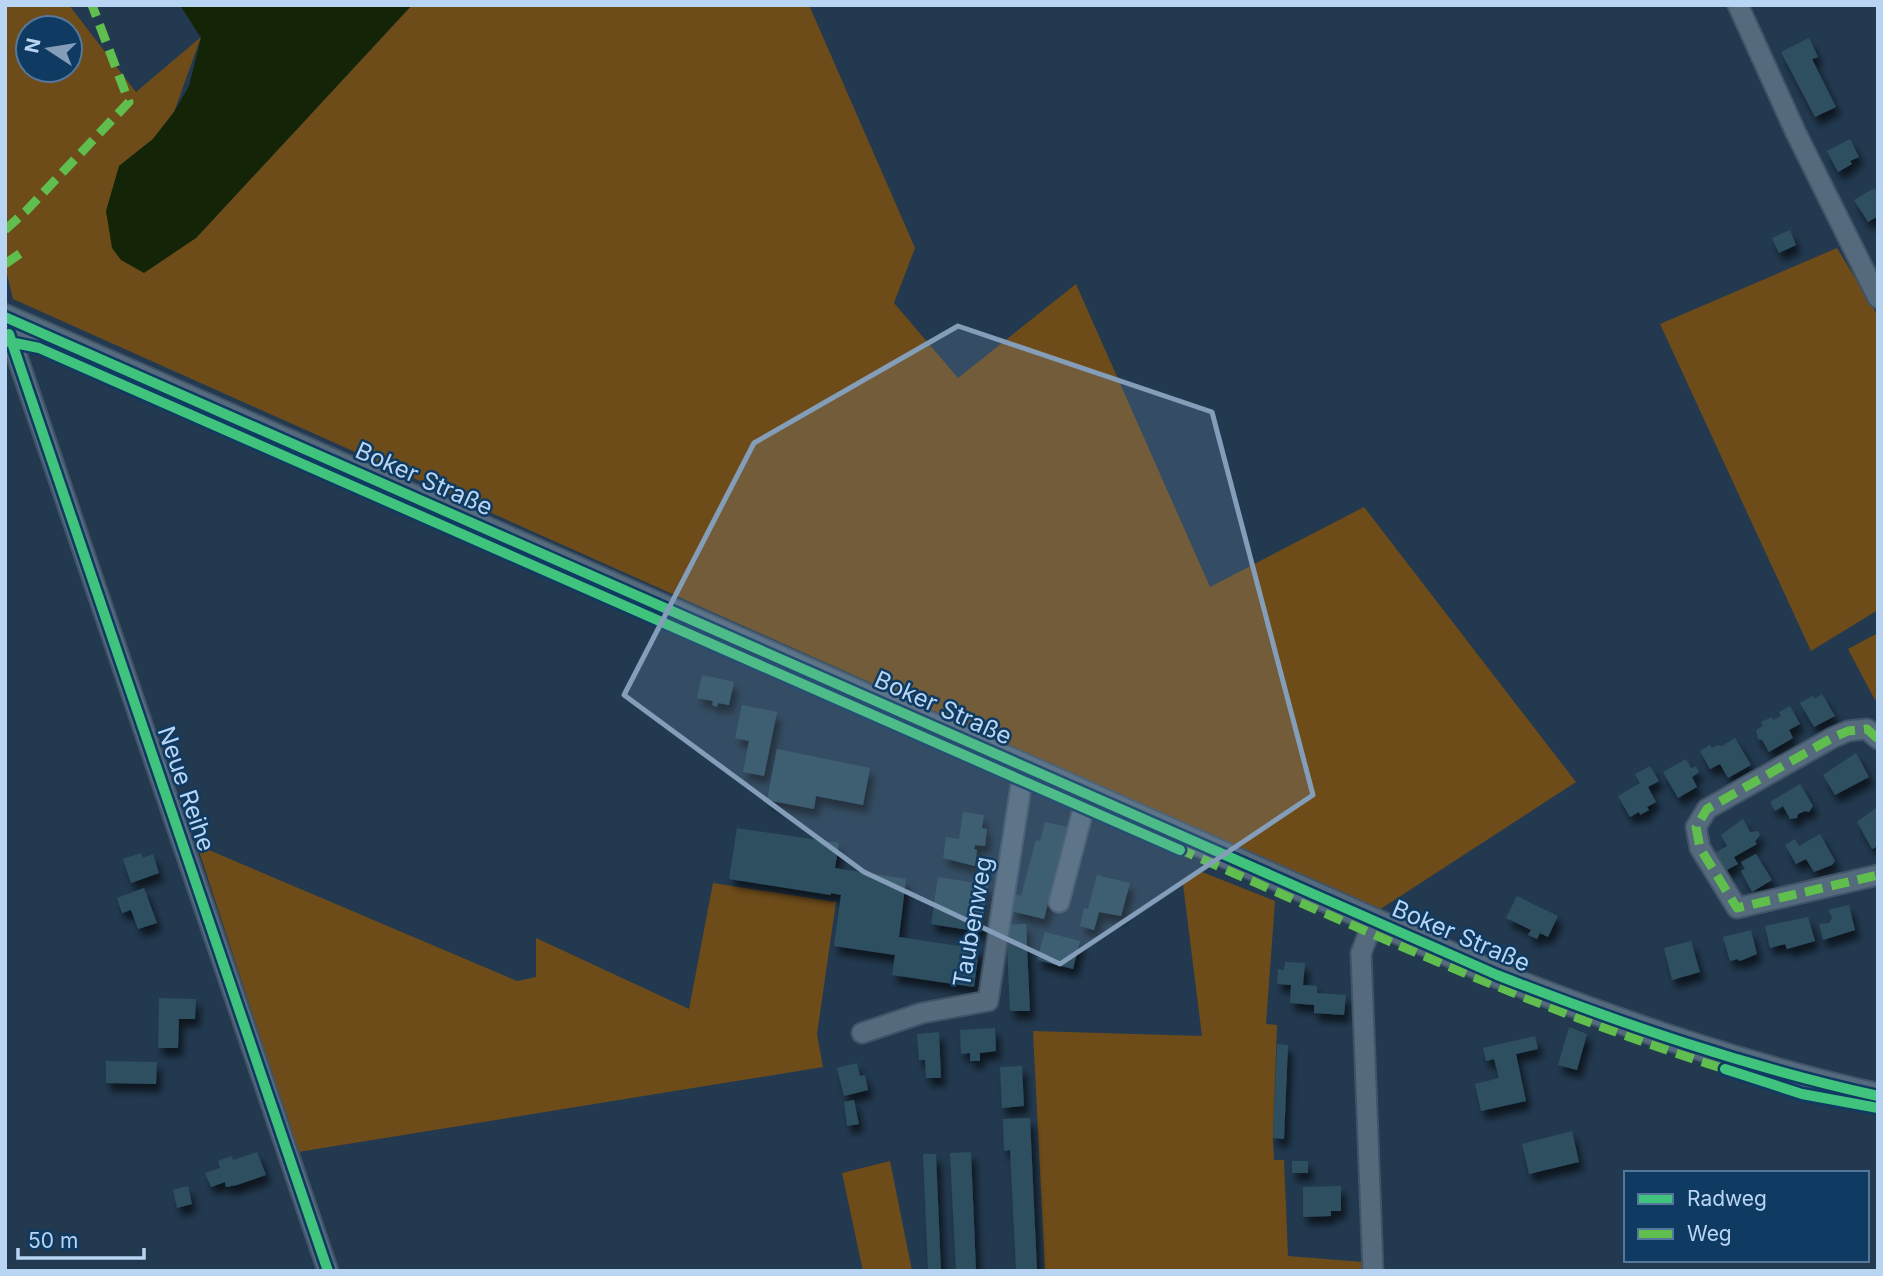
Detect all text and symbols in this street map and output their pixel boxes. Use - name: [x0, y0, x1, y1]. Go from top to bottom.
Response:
- north arrow: [14, 14, 84, 84]
- text: N: [20, 36, 46, 55]
- street label: Boker Straße: [351, 435, 497, 522]
- street label: Boker Straße: [870, 664, 1016, 751]
- street label: Neue Reihe: [152, 723, 221, 855]
- street label: Taubenweg: [947, 854, 998, 990]
- street label: Boker Straße: [1388, 893, 1535, 978]
- legend: [1624, 1171, 1869, 1262]
- text: Radweg: [1687, 1186, 1767, 1211]
- scale bar: [18, 1216, 144, 1260]
- text: Weg: [1687, 1221, 1732, 1246]
- text: 50 m: [28, 1228, 78, 1253]

